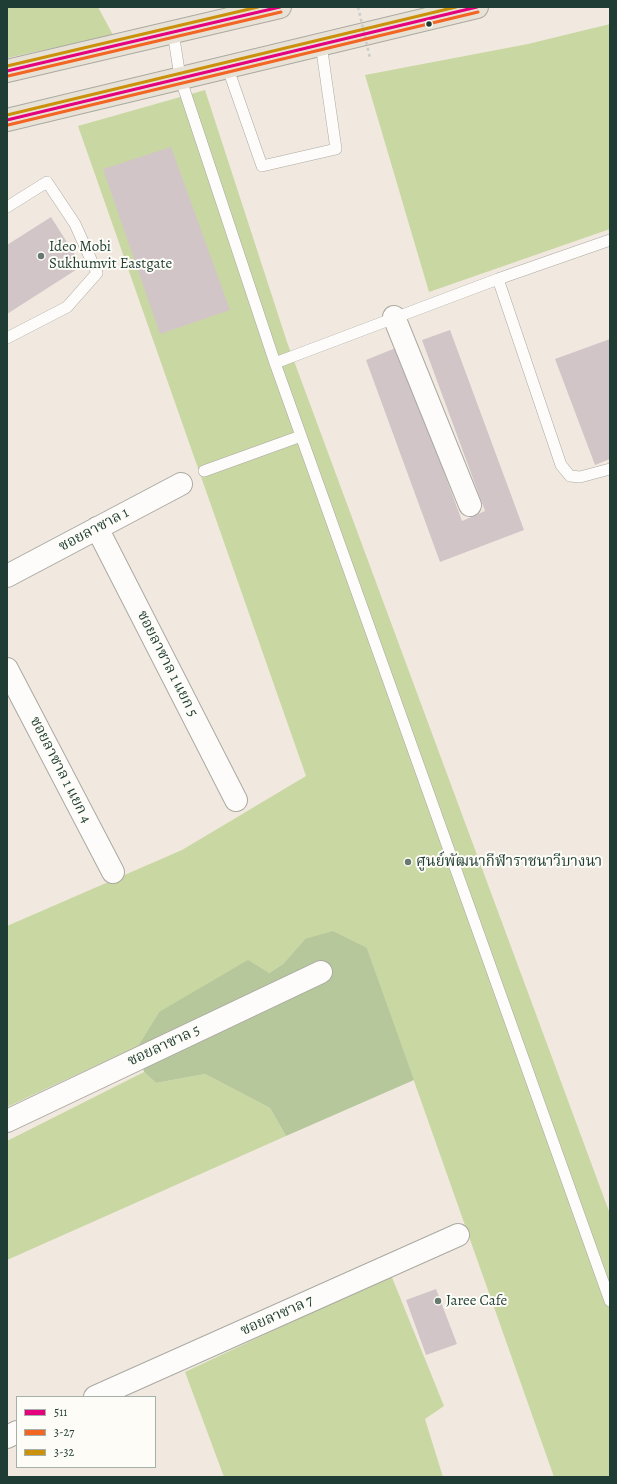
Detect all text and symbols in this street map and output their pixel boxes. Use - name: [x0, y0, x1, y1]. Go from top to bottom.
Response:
- unlabelled marker: [424, 19, 434, 29]
- place label: Ideo Mobi Sukhumvit Eastgate: [49, 238, 172, 273]
- marker: Ideo Mobi Sukhumvit Eastgate: [36, 251, 46, 261]
- street label: ซอยลาซาล 1: [56, 504, 132, 556]
- street label: ซอยลาซาล 1 แยก 5: [132, 608, 202, 720]
- street label: ซอยลาซาล 1 แยก 4: [25, 714, 95, 826]
- place label: ศูนย์พัฒนากีฬาราชนาวีบางนา: [416, 853, 602, 871]
- marker: ศูนย์พัฒนากีฬาราชนาวีบางนา: [403, 857, 413, 867]
- street label: ซอยลาซาล 5: [125, 1021, 203, 1071]
- street label: ซอยลาซาล 7: [238, 1292, 316, 1340]
- place label: Jaree Cafe: [446, 1292, 507, 1310]
- marker: Jaree Cafe: [433, 1296, 443, 1306]
- legend: [16, 1396, 156, 1468]
- text: 511: [54, 1404, 67, 1420]
- text: 3-27: [54, 1424, 74, 1440]
- text: 3-32: [54, 1444, 74, 1460]

